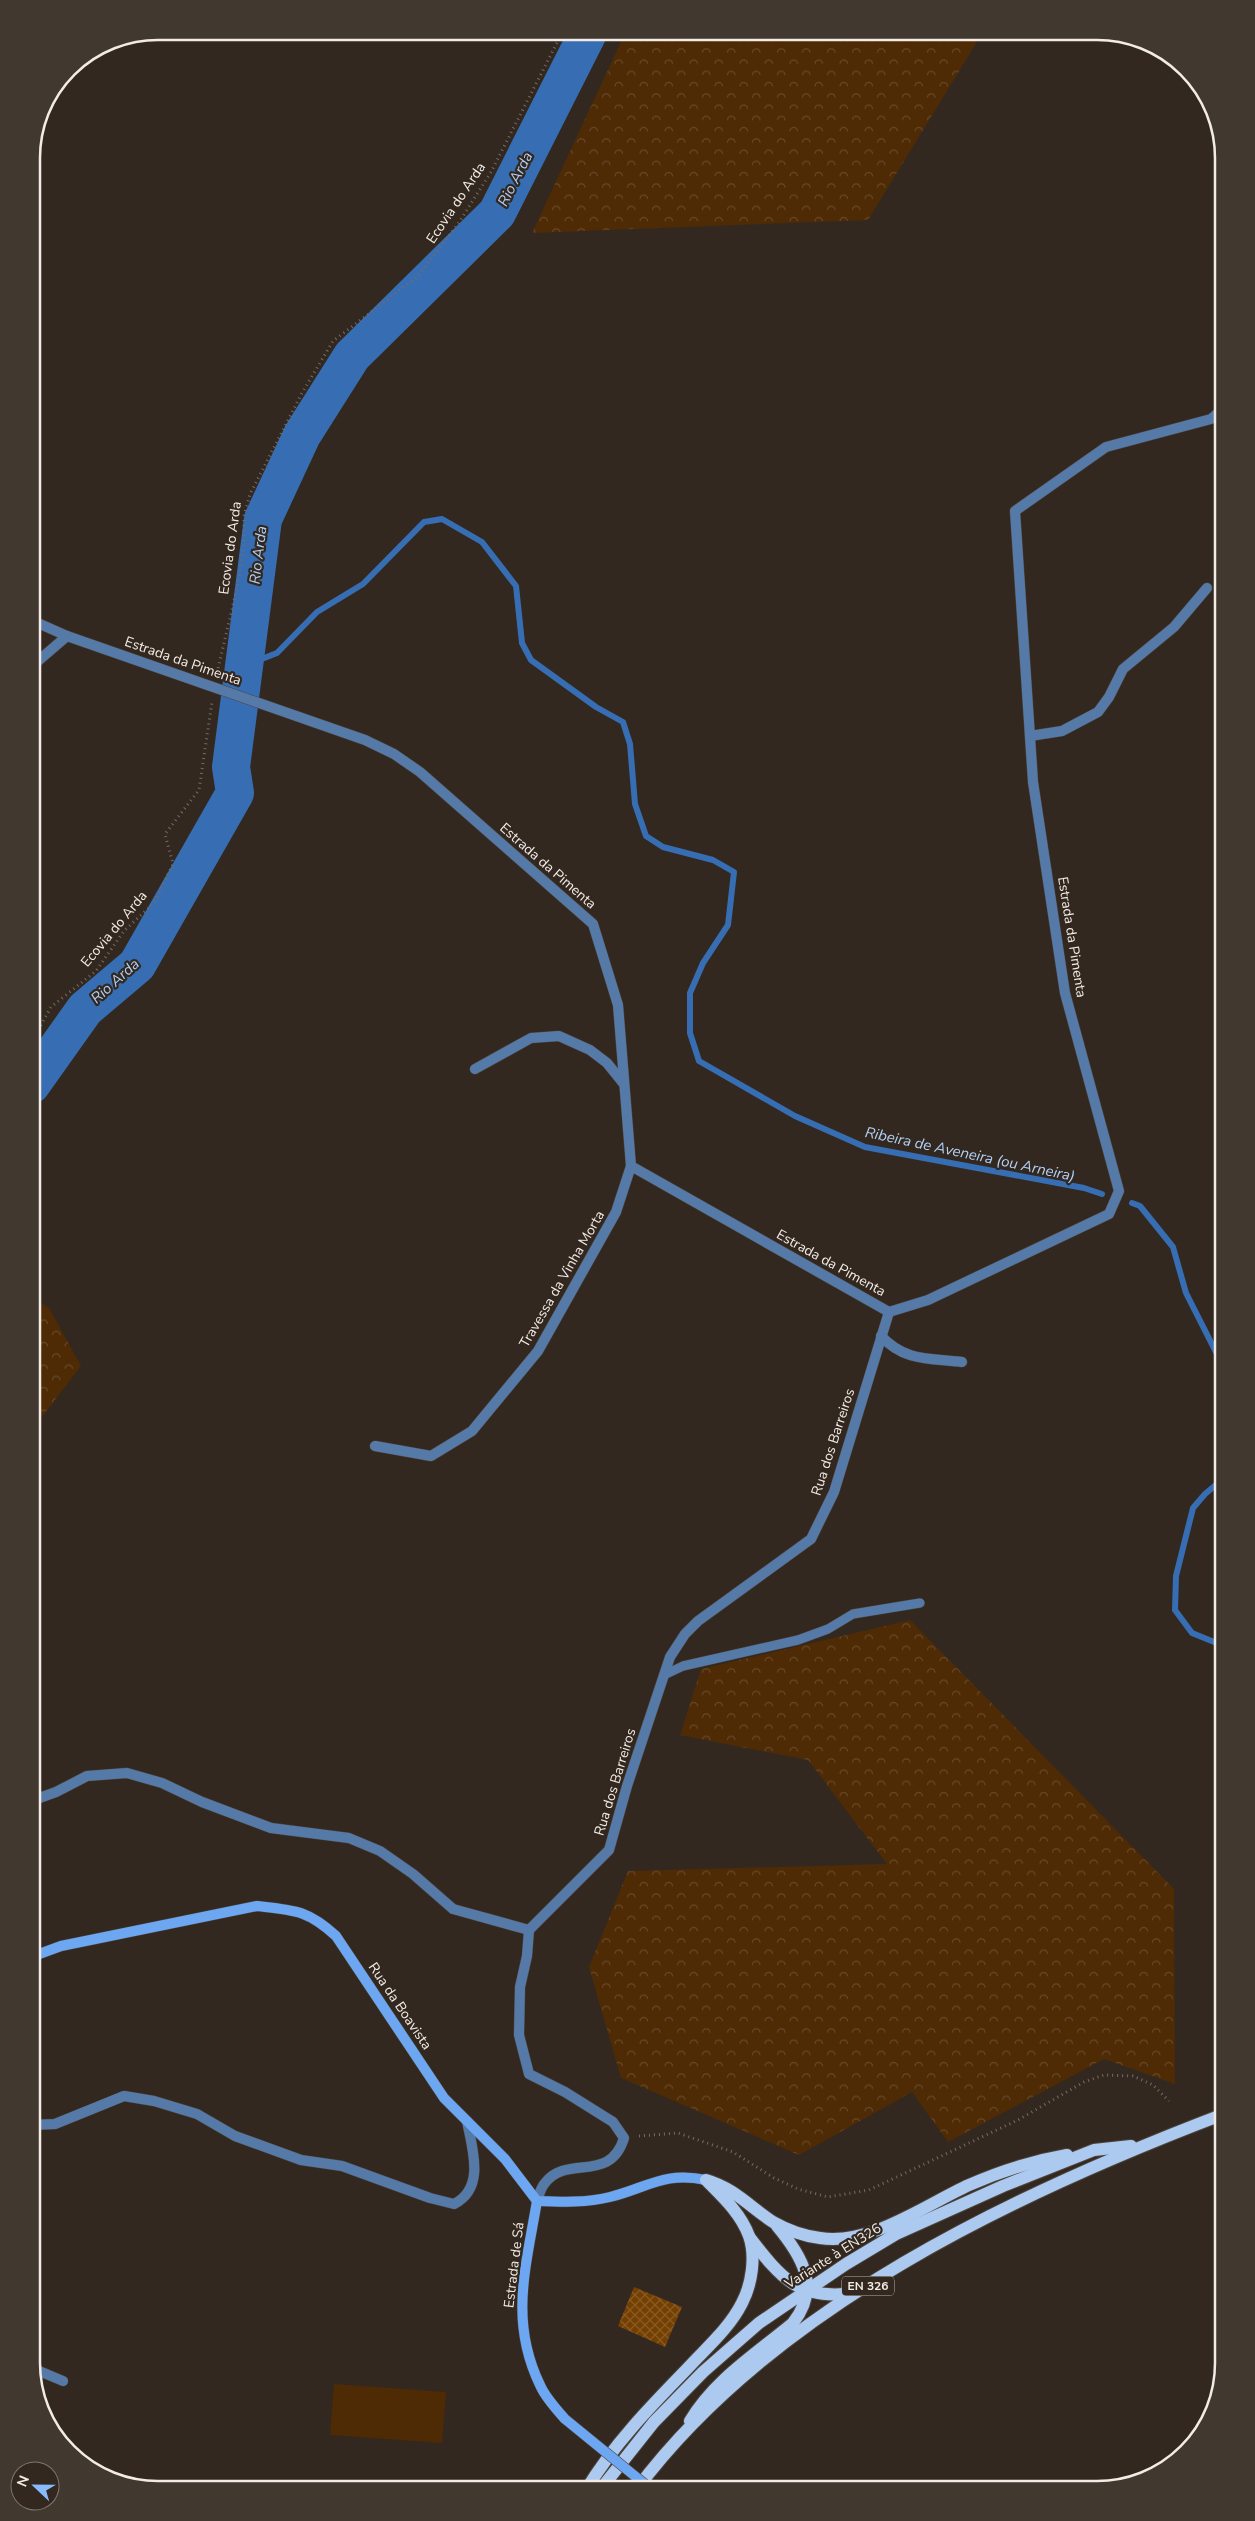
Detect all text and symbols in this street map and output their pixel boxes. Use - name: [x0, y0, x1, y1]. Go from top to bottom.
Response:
- water label: Rio Arda: [493, 148, 537, 210]
- street label: Ecovia do Arda: [422, 159, 490, 247]
- street label: Ecovia do Arda: [214, 500, 246, 596]
- water label: Rio Arda: [245, 525, 272, 585]
- street label: Estrada da Pimenta: [122, 632, 244, 690]
- street label: Estrada da Pimenta: [496, 819, 600, 913]
- street label: Estrada da Pimenta: [1053, 875, 1091, 999]
- street label: Ecovia do Arda: [77, 887, 151, 971]
- water label: Rio Arda: [87, 954, 144, 1008]
- water label: Ribeira de Aveneira (ou Arneira): [863, 1122, 1077, 1186]
- street label: Travessa da Vinha Morta: [515, 1207, 609, 1351]
- street label: Estrada da Pimenta: [773, 1225, 889, 1301]
- street label: Rua dos Barreiros: [807, 1386, 859, 1498]
- street label: Rua dos Barreiros: [590, 1726, 640, 1838]
- street label: Rua da Boavista: [364, 1959, 436, 2053]
- street label: Variante à EN326: [780, 2219, 885, 2294]
- street label: Estrada de Sá: [499, 2221, 529, 2309]
- road number: EN 326: [842, 2276, 894, 2296]
- north arrow: [10, 2461, 60, 2511]
- text: N: [13, 2473, 34, 2490]

